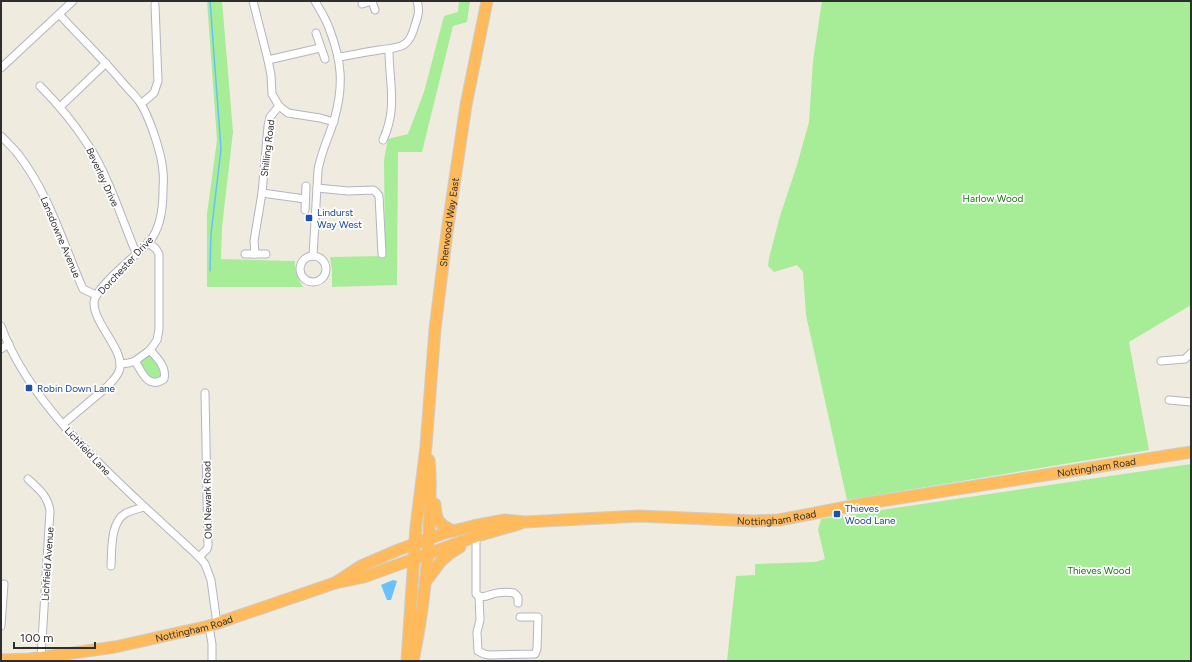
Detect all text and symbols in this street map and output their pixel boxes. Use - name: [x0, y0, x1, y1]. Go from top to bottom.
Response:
- street label: Shilling Road: [258, 118, 277, 177]
- street label: Beverley Drive: [83, 146, 122, 209]
- street label: Sherwood Way East: [437, 177, 462, 267]
- park label: Harlow Wood: [963, 192, 1024, 205]
- street label: Lansdowne Avenue: [38, 195, 84, 280]
- place label: Lindurst Way West: [317, 206, 362, 231]
- marker: Lindurst Way West: [304, 213, 314, 223]
- street label: Dorchester Drive: [95, 233, 156, 297]
- place label: Robin Down Lane: [37, 382, 116, 395]
- marker: Robin Down Lane: [24, 383, 34, 393]
- street label: Lichfield Lane: [62, 424, 114, 479]
- street label: Nottingham Road: [1056, 455, 1137, 480]
- street label: Old Newark Road: [200, 461, 215, 539]
- place label: Thieves Wood Lane: [845, 502, 896, 527]
- street label: Nottingham Road: [737, 507, 817, 528]
- marker: Thieves Wood Lane: [832, 509, 842, 519]
- street label: Lichfield Avenue: [38, 526, 57, 602]
- park label: Thieves Wood: [1067, 564, 1131, 577]
- street label: Nottingham Road: [154, 612, 235, 645]
- scale bar: [14, 624, 95, 650]
- text: 100 m: [20, 631, 54, 645]

